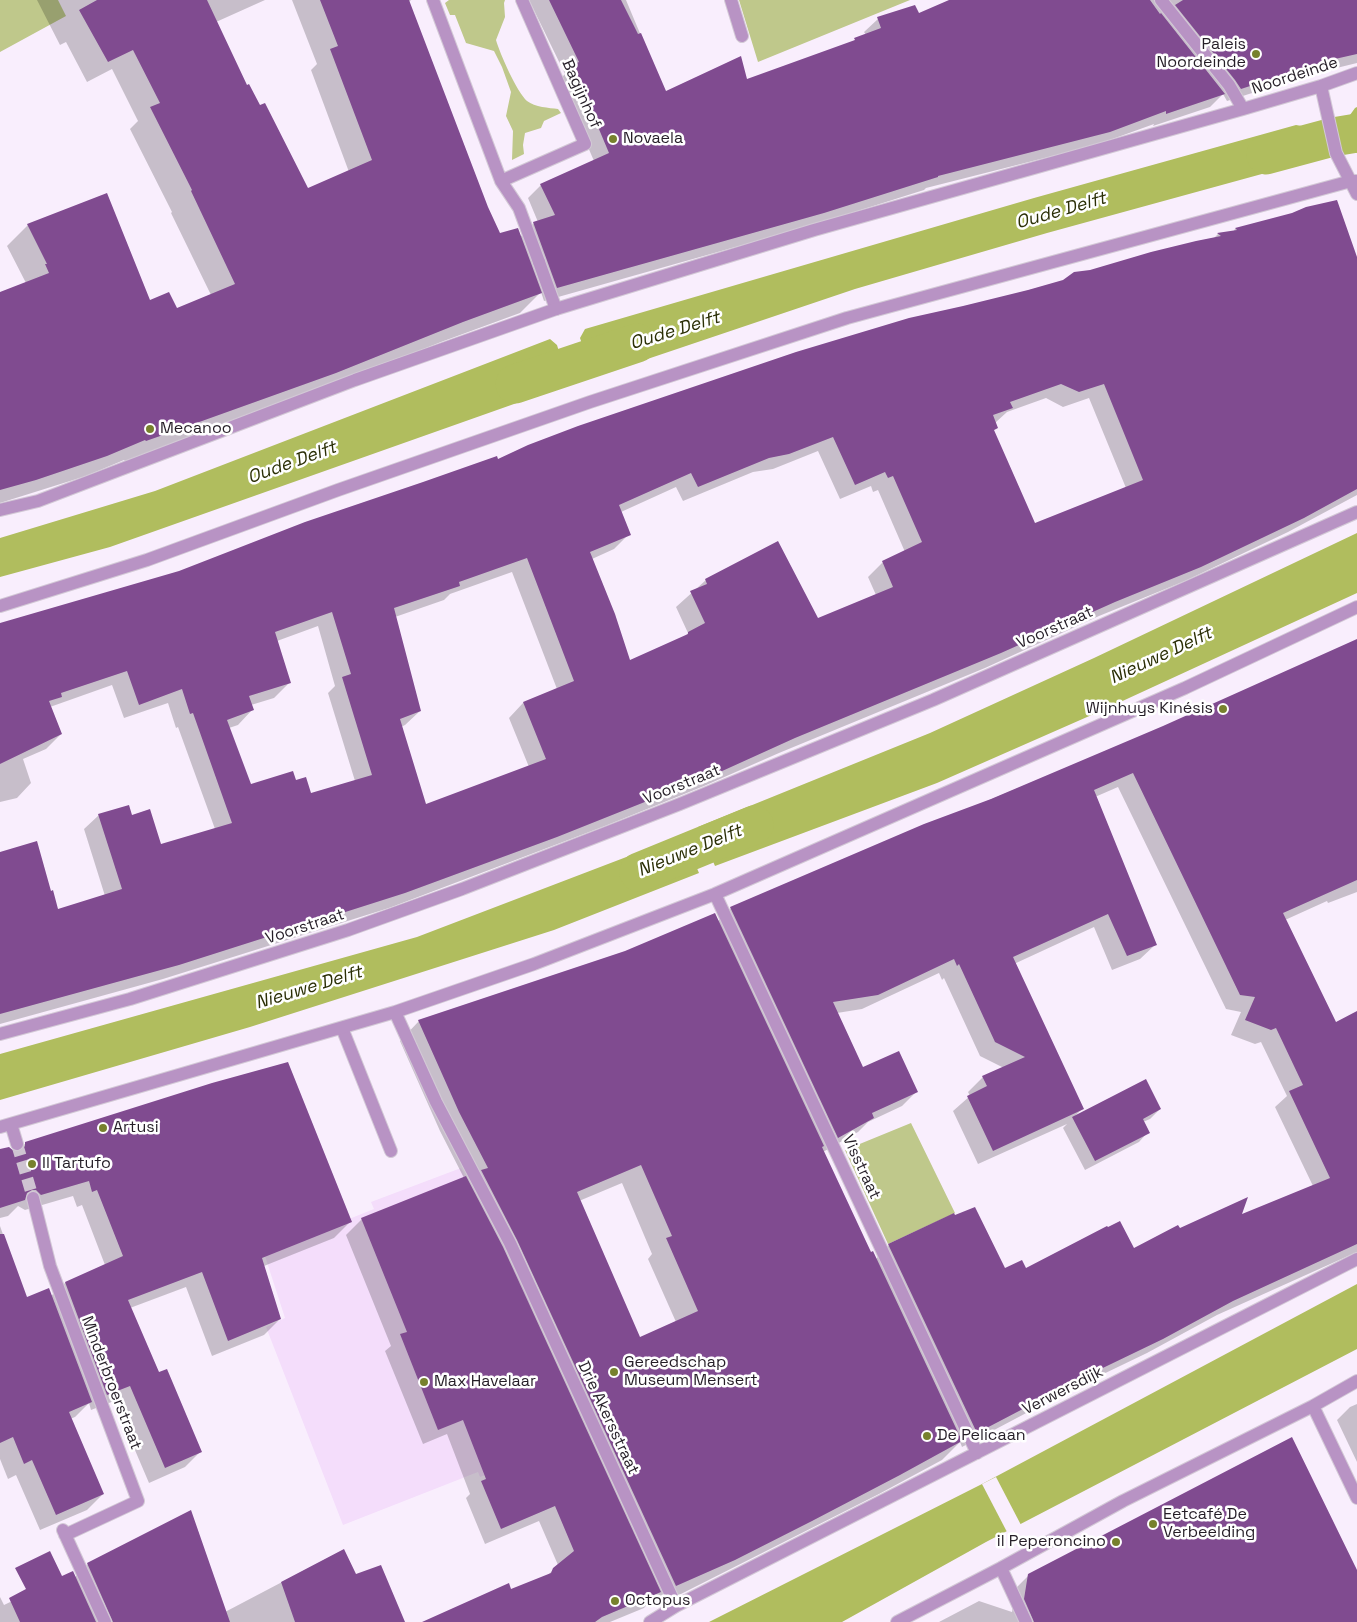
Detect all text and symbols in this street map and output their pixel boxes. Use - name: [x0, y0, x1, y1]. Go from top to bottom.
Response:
- place label: Paleis Noordeinde: [1157, 35, 1246, 73]
- marker: Paleis Noordeinde: [1250, 48, 1262, 60]
- street label: Noordeinde: [1250, 53, 1340, 99]
- street label: Bagijnhof: [557, 56, 605, 132]
- place label: Novaela: [623, 129, 683, 149]
- marker: Novaela: [607, 133, 619, 145]
- water label: Oude Delft: [1013, 188, 1109, 234]
- water label: Oude Delft: [627, 307, 723, 355]
- place label: Mecanoo: [160, 419, 232, 439]
- marker: Mecanoo: [144, 423, 156, 435]
- water label: Oude Delft: [245, 437, 339, 489]
- street label: Voorstraat: [1014, 603, 1096, 653]
- water label: Nieuwe Delft: [1106, 623, 1216, 689]
- place label: Wijnhuys Kinésis: [1086, 699, 1213, 719]
- marker: Wijnhuys Kinésis: [1217, 703, 1229, 715]
- street label: Voorstraat: [641, 761, 723, 809]
- water label: Nieuwe Delft: [635, 820, 745, 882]
- street label: Voorstraat: [263, 905, 347, 949]
- water label: Nieuwe Delft: [253, 962, 365, 1014]
- place label: Artusi: [113, 1118, 159, 1138]
- marker: Artusi: [97, 1122, 109, 1134]
- street label: Visstraat: [838, 1132, 884, 1202]
- place label: Il Tartufo: [42, 1154, 111, 1174]
- marker: Il Tartufo: [26, 1158, 38, 1170]
- street label: Minderbroerstraat: [77, 1314, 145, 1452]
- place label: Gereedschap Museum Mensert: [624, 1353, 758, 1391]
- street label: Drie Akersstraat: [573, 1358, 643, 1478]
- street label: Verwersdijk: [1019, 1362, 1107, 1420]
- marker: Gereedschap Museum Mensert: [608, 1366, 620, 1378]
- place label: Max Havelaar: [434, 1372, 536, 1392]
- marker: Max Havelaar: [418, 1376, 430, 1388]
- place label: De Pelicaan: [937, 1426, 1026, 1446]
- marker: De Pelicaan: [921, 1430, 933, 1442]
- place label: Eetcafé De Verbeelding: [1163, 1505, 1255, 1543]
- marker: Eetcafé De Verbeelding: [1147, 1518, 1159, 1530]
- place label: il Peperoncino: [997, 1532, 1106, 1552]
- marker: il Peperoncino: [1110, 1536, 1122, 1548]
- place label: Octopus: [625, 1591, 690, 1611]
- marker: Octopus: [609, 1595, 621, 1607]

